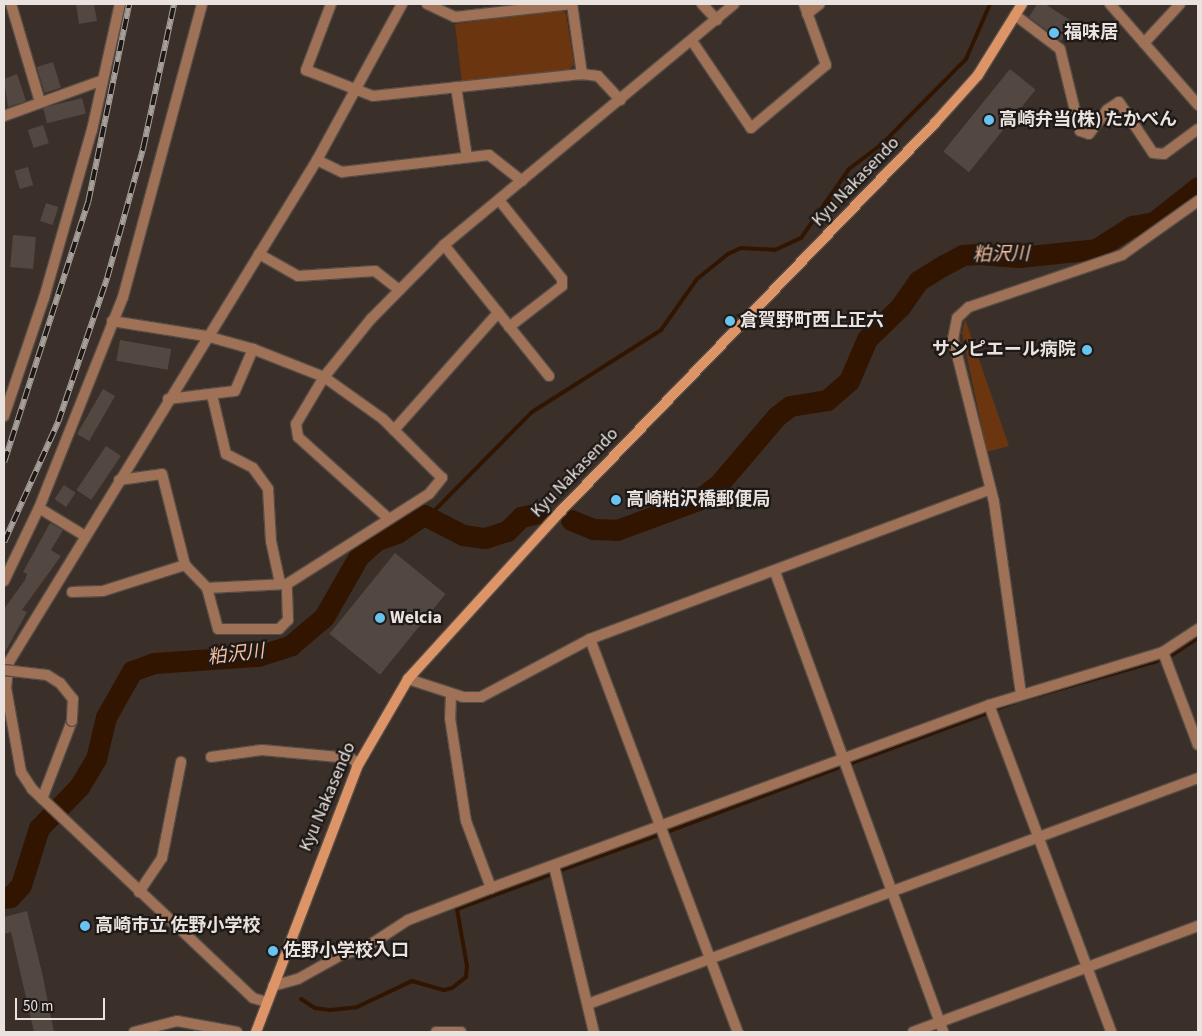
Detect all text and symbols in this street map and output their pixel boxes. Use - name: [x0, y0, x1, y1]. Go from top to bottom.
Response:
- place label: 福味居: [1064, 22, 1118, 44]
- marker: 福味居: [1048, 27, 1060, 39]
- place label: 高崎弁当(株) たかべん: [999, 109, 1177, 131]
- marker: 高崎弁当(株) たかべん: [983, 114, 995, 126]
- street label: Kyu Nakasendo: [808, 133, 904, 231]
- water label: 粕沢川: [972, 243, 1030, 267]
- place label: 倉賀野町西上正六: [740, 310, 884, 332]
- marker: 倉賀野町西上正六: [724, 315, 736, 327]
- place label: サンピエール病院: [932, 339, 1076, 361]
- marker: サンピエール病院: [1080, 343, 1094, 357]
- street label: Kyu Nakasendo: [527, 424, 623, 522]
- place label: 高崎粕沢橋郵便局: [626, 489, 770, 511]
- marker: 高崎粕沢橋郵便局: [610, 494, 622, 506]
- place label: Welcia: [390, 607, 442, 629]
- marker: Welcia: [374, 612, 386, 624]
- water label: 粕沢川: [206, 640, 266, 670]
- street label: Kyu Nakasendo: [295, 739, 361, 855]
- place label: 高崎市立 佐野小学校: [95, 915, 261, 937]
- marker: 高崎市立 佐野小学校: [79, 920, 91, 932]
- place label: 佐野小学校入口: [283, 940, 409, 962]
- marker: 佐野小学校入口: [267, 945, 279, 957]
- scale bar: [18, 988, 108, 1020]
- text: 50 m: [23, 996, 53, 1017]

